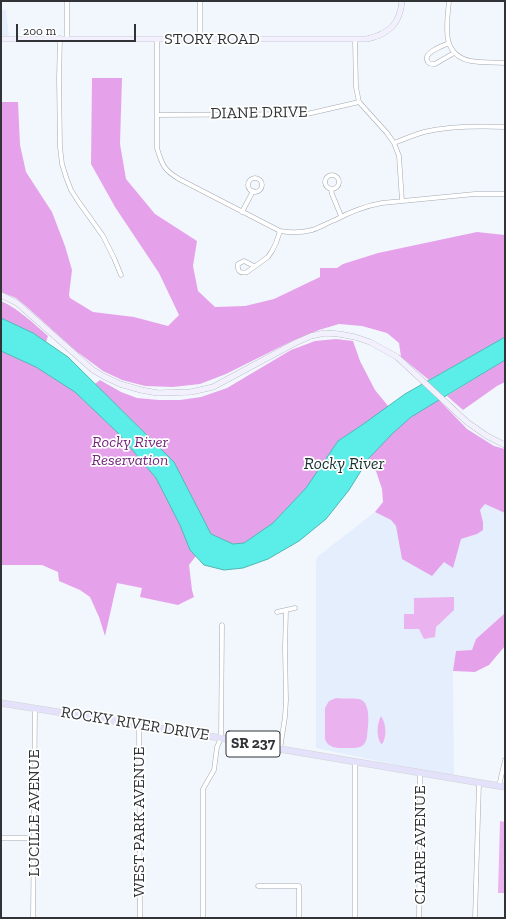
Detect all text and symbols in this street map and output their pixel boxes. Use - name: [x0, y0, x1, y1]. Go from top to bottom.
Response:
- scale bar: [18, 16, 138, 42]
- text: 200 m: [23, 24, 56, 38]
- street label: STORY ROAD: [164, 29, 260, 49]
- street label: DIANE DRIVE: [210, 103, 308, 123]
- park label: Rocky River Reservation: [92, 432, 168, 470]
- water label: Rocky River: [304, 454, 384, 474]
- street label: ROCKY RIVER DRIVE: [60, 703, 210, 745]
- road number: SR 237: [226, 731, 280, 757]
- street label: WEST PARK AVENUE: [129, 747, 149, 897]
- street label: LUCILLE AVENUE: [24, 749, 44, 877]
- street label: CLAIRE AVENUE: [410, 785, 430, 905]

